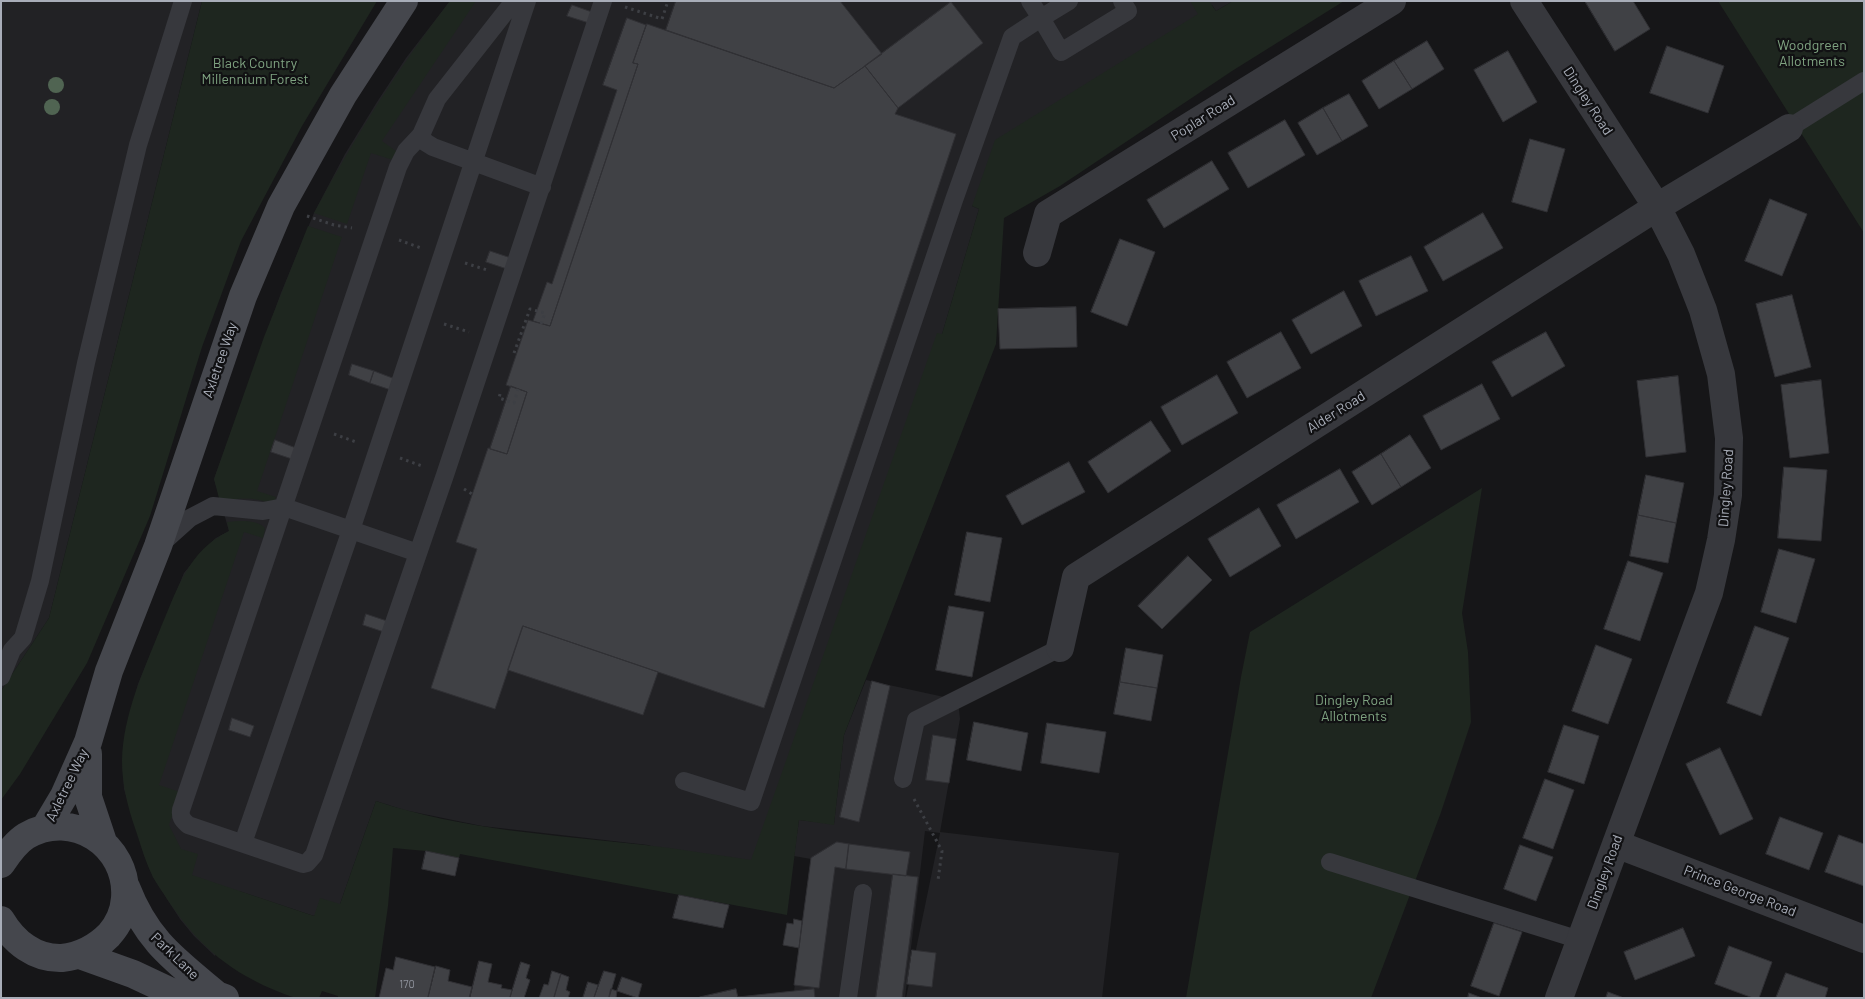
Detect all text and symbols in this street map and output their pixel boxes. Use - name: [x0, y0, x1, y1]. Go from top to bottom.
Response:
- park label: Woodgreen Allotments: [1777, 37, 1847, 70]
- park label: Black Country Millennium Forest: [201, 55, 309, 88]
- street label: Dingley Road: [1560, 64, 1616, 138]
- street label: Poplar Road: [1168, 92, 1238, 144]
- street label: Axletree Way: [199, 320, 241, 400]
- street label: Alder Road: [1304, 387, 1368, 437]
- street label: Dingley Road: [1715, 449, 1737, 527]
- park label: Dingley Road Allotments: [1315, 692, 1393, 724]
- street label: Axletree Way: [42, 746, 92, 824]
- street label: Dingley Road: [1584, 832, 1626, 912]
- street label: Prince George Road: [1681, 862, 1799, 920]
- street label: Park Lane: [147, 929, 203, 983]
- house number: 170: [399, 977, 415, 991]

